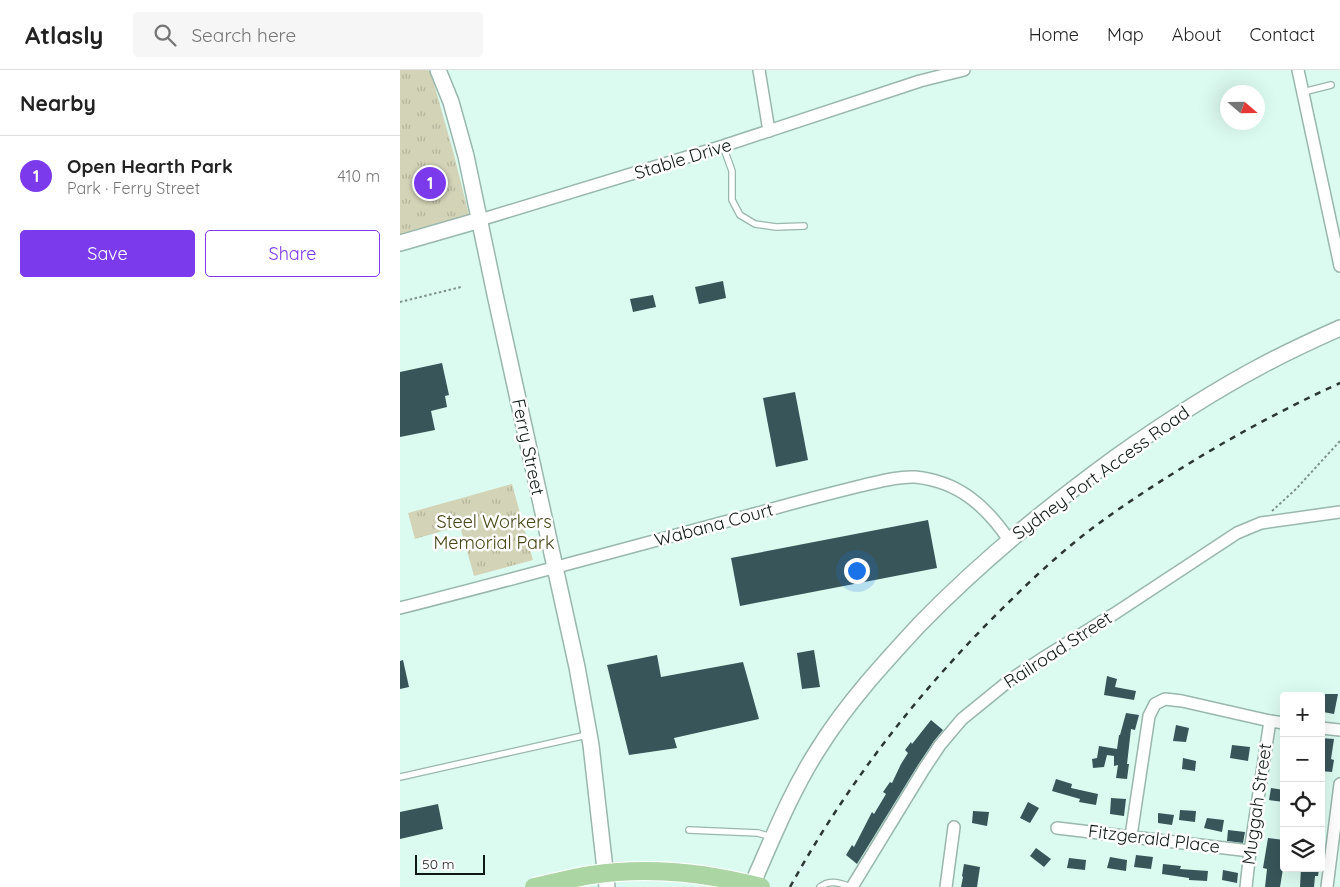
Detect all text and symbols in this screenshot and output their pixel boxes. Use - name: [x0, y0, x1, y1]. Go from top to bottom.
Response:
- search box: [133, 12, 483, 57]
- text: Atlasly: [25, 20, 103, 50]
- icon: search: [151, 21, 179, 49]
- text: Search here: [191, 23, 296, 47]
- text: Home: [1029, 23, 1079, 46]
- text: Map: [1107, 23, 1144, 46]
- text: About: [1172, 23, 1222, 46]
- text: Contact: [1250, 23, 1315, 46]
- north arrow: [1220, 85, 1265, 130]
- text: Nearby: [20, 90, 96, 116]
- street label: Stable Drive: [631, 133, 734, 184]
- text: Open Hearth Park: [67, 154, 233, 178]
- pin: 1: [414, 164, 446, 202]
- text: 1: [33, 166, 39, 186]
- text: 410 m: [337, 166, 380, 186]
- text: Park · Ferry Street: [67, 178, 200, 198]
- button: Save: [20, 230, 195, 277]
- button: Share: [205, 230, 380, 277]
- street label: Ferry Street: [507, 396, 550, 497]
- street label: Sydney Port Access Road: [1008, 401, 1194, 545]
- street label: Wabana Court: [652, 498, 776, 551]
- park label: Steel Workers Memorial Park: [433, 510, 555, 554]
- your location: [844, 558, 870, 584]
- street label: Railroad Street: [999, 606, 1116, 693]
- map controls: [1280, 692, 1325, 872]
- button: +: [1280, 692, 1325, 737]
- button: −: [1280, 737, 1325, 782]
- street label: Muggah Street: [1237, 742, 1276, 866]
- button: locate: [1280, 782, 1325, 827]
- street label: Fitzgerald Place: [1087, 819, 1221, 858]
- button: layers: [1280, 827, 1325, 872]
- scale bar: [415, 852, 485, 875]
- text: 50 m: [422, 855, 455, 873]

